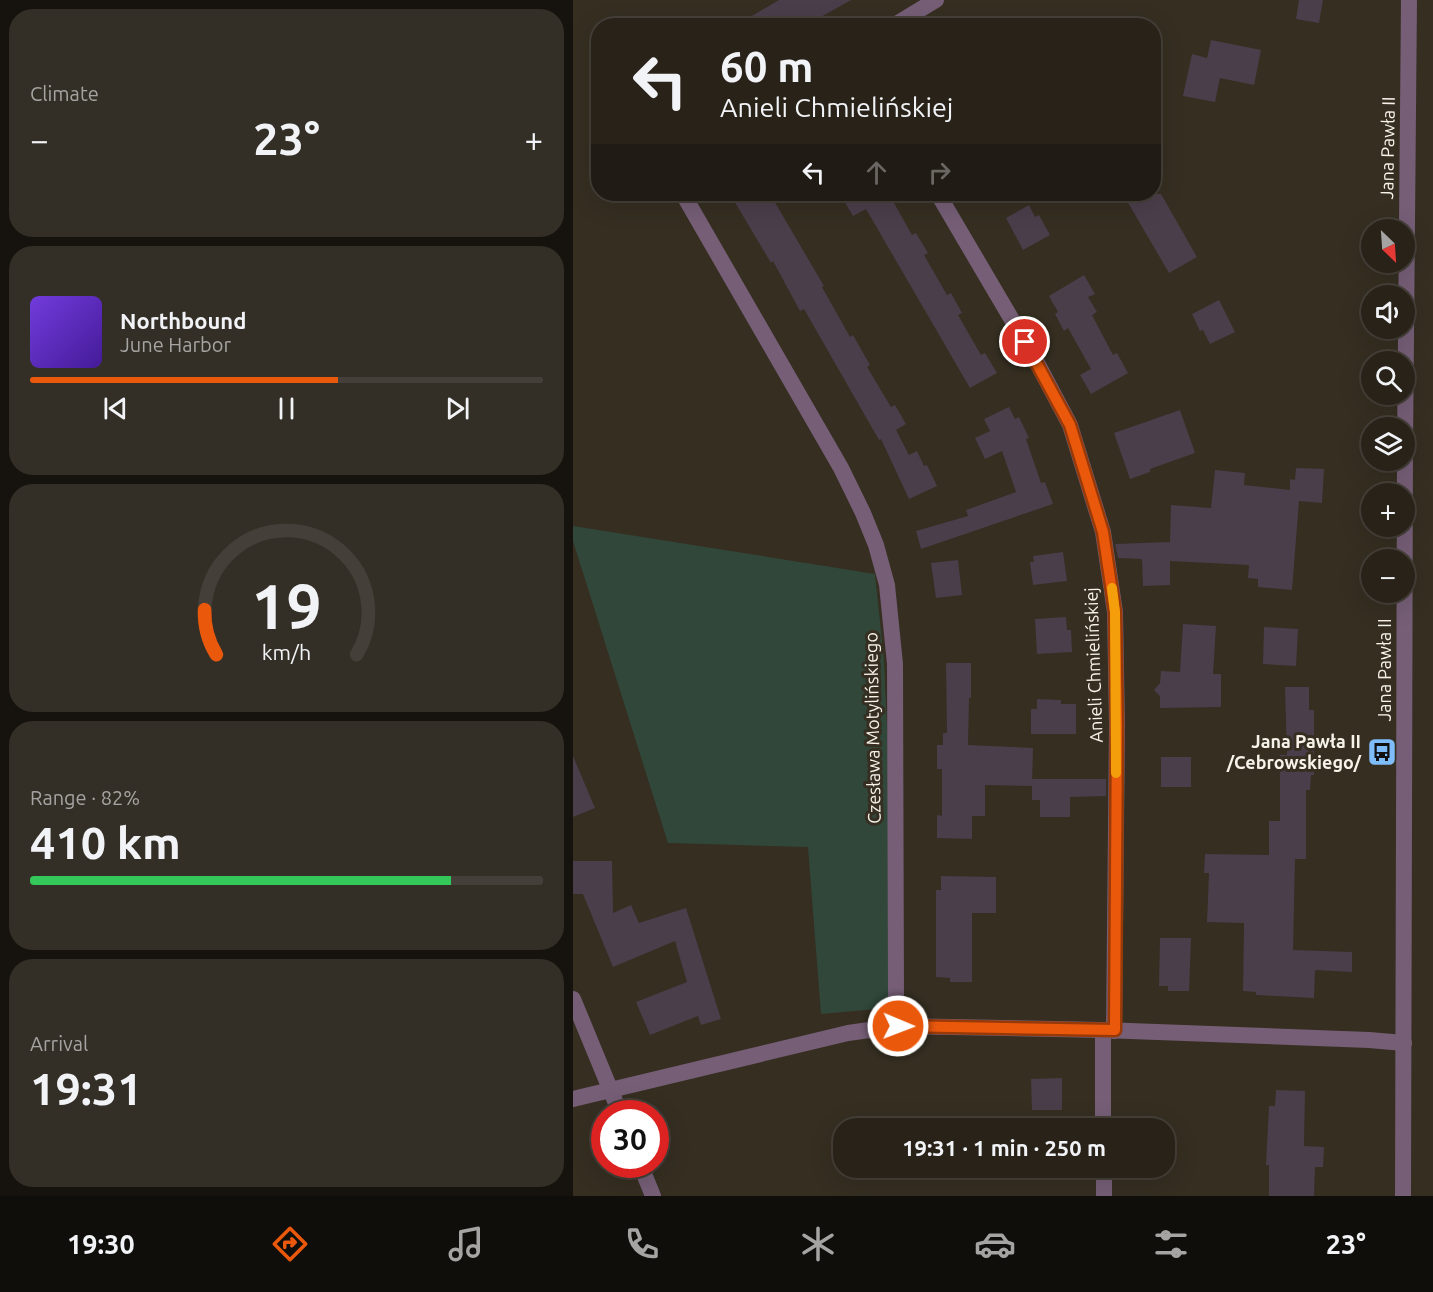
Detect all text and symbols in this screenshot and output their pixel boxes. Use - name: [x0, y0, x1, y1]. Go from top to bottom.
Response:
- icon: left: [621, 42, 699, 120]
- text: 60 m: [720, 43, 814, 90]
- text: Climate: [30, 82, 99, 105]
- text: Anieli Chmielińskiej: [720, 92, 953, 122]
- street label: Jana Pawła II: [1376, 96, 1398, 200]
- text: 23°: [253, 113, 320, 164]
- text: −: [30, 121, 49, 158]
- text: +: [524, 121, 543, 158]
- icon: left: [797, 156, 830, 189]
- icon: ahead: [860, 156, 893, 189]
- icon: right: [923, 156, 956, 189]
- north arrow: [1361, 219, 1415, 273]
- map controls: [1361, 219, 1415, 603]
- button: sound: [1361, 285, 1415, 339]
- text: Northbound: [120, 308, 246, 333]
- pin: [999, 316, 1050, 367]
- icon: arrive: [1008, 325, 1041, 358]
- text: June Harbor: [120, 333, 231, 356]
- button: search: [1361, 351, 1415, 405]
- icon: previous: [99, 392, 132, 425]
- icon: pause: [270, 392, 303, 425]
- icon: next: [441, 392, 474, 425]
- button: layers: [1361, 417, 1415, 471]
- button: +: [1361, 483, 1415, 537]
- button: −: [1361, 549, 1415, 603]
- text: 19: [251, 571, 322, 641]
- street label: Anieli Chmielińskiej: [1080, 587, 1106, 743]
- street label: Jana Pawła II: [1374, 619, 1394, 722]
- street label: Czesława Motylińskiego: [860, 632, 884, 824]
- text: km/h: [262, 640, 311, 664]
- place label: Jana Pawła II /Cebrowskiego/: [1226, 731, 1361, 772]
- bus stop icon: Jana Pawła II /Cebrowskiego/: [1366, 736, 1398, 768]
- text: Range · 82%: [30, 786, 140, 809]
- text: 410 km: [30, 817, 181, 868]
- position arrow: [866, 994, 930, 1058]
- text: Arrival: [30, 1032, 88, 1055]
- text: 19:31: [30, 1063, 143, 1114]
- speed limit sign: 30: [591, 1100, 669, 1178]
- text: 19:31 · 1 min · 250 m: [902, 1135, 1106, 1160]
- icon: directions: [269, 1223, 311, 1265]
- icon: music: [445, 1223, 487, 1265]
- icon: phone: [621, 1223, 663, 1265]
- icon: climate: [797, 1223, 839, 1265]
- icon: car: [974, 1223, 1016, 1265]
- icon: filters: [1150, 1223, 1192, 1265]
- text: 19:30: [67, 1229, 135, 1259]
- text: 23°: [1326, 1229, 1366, 1259]

